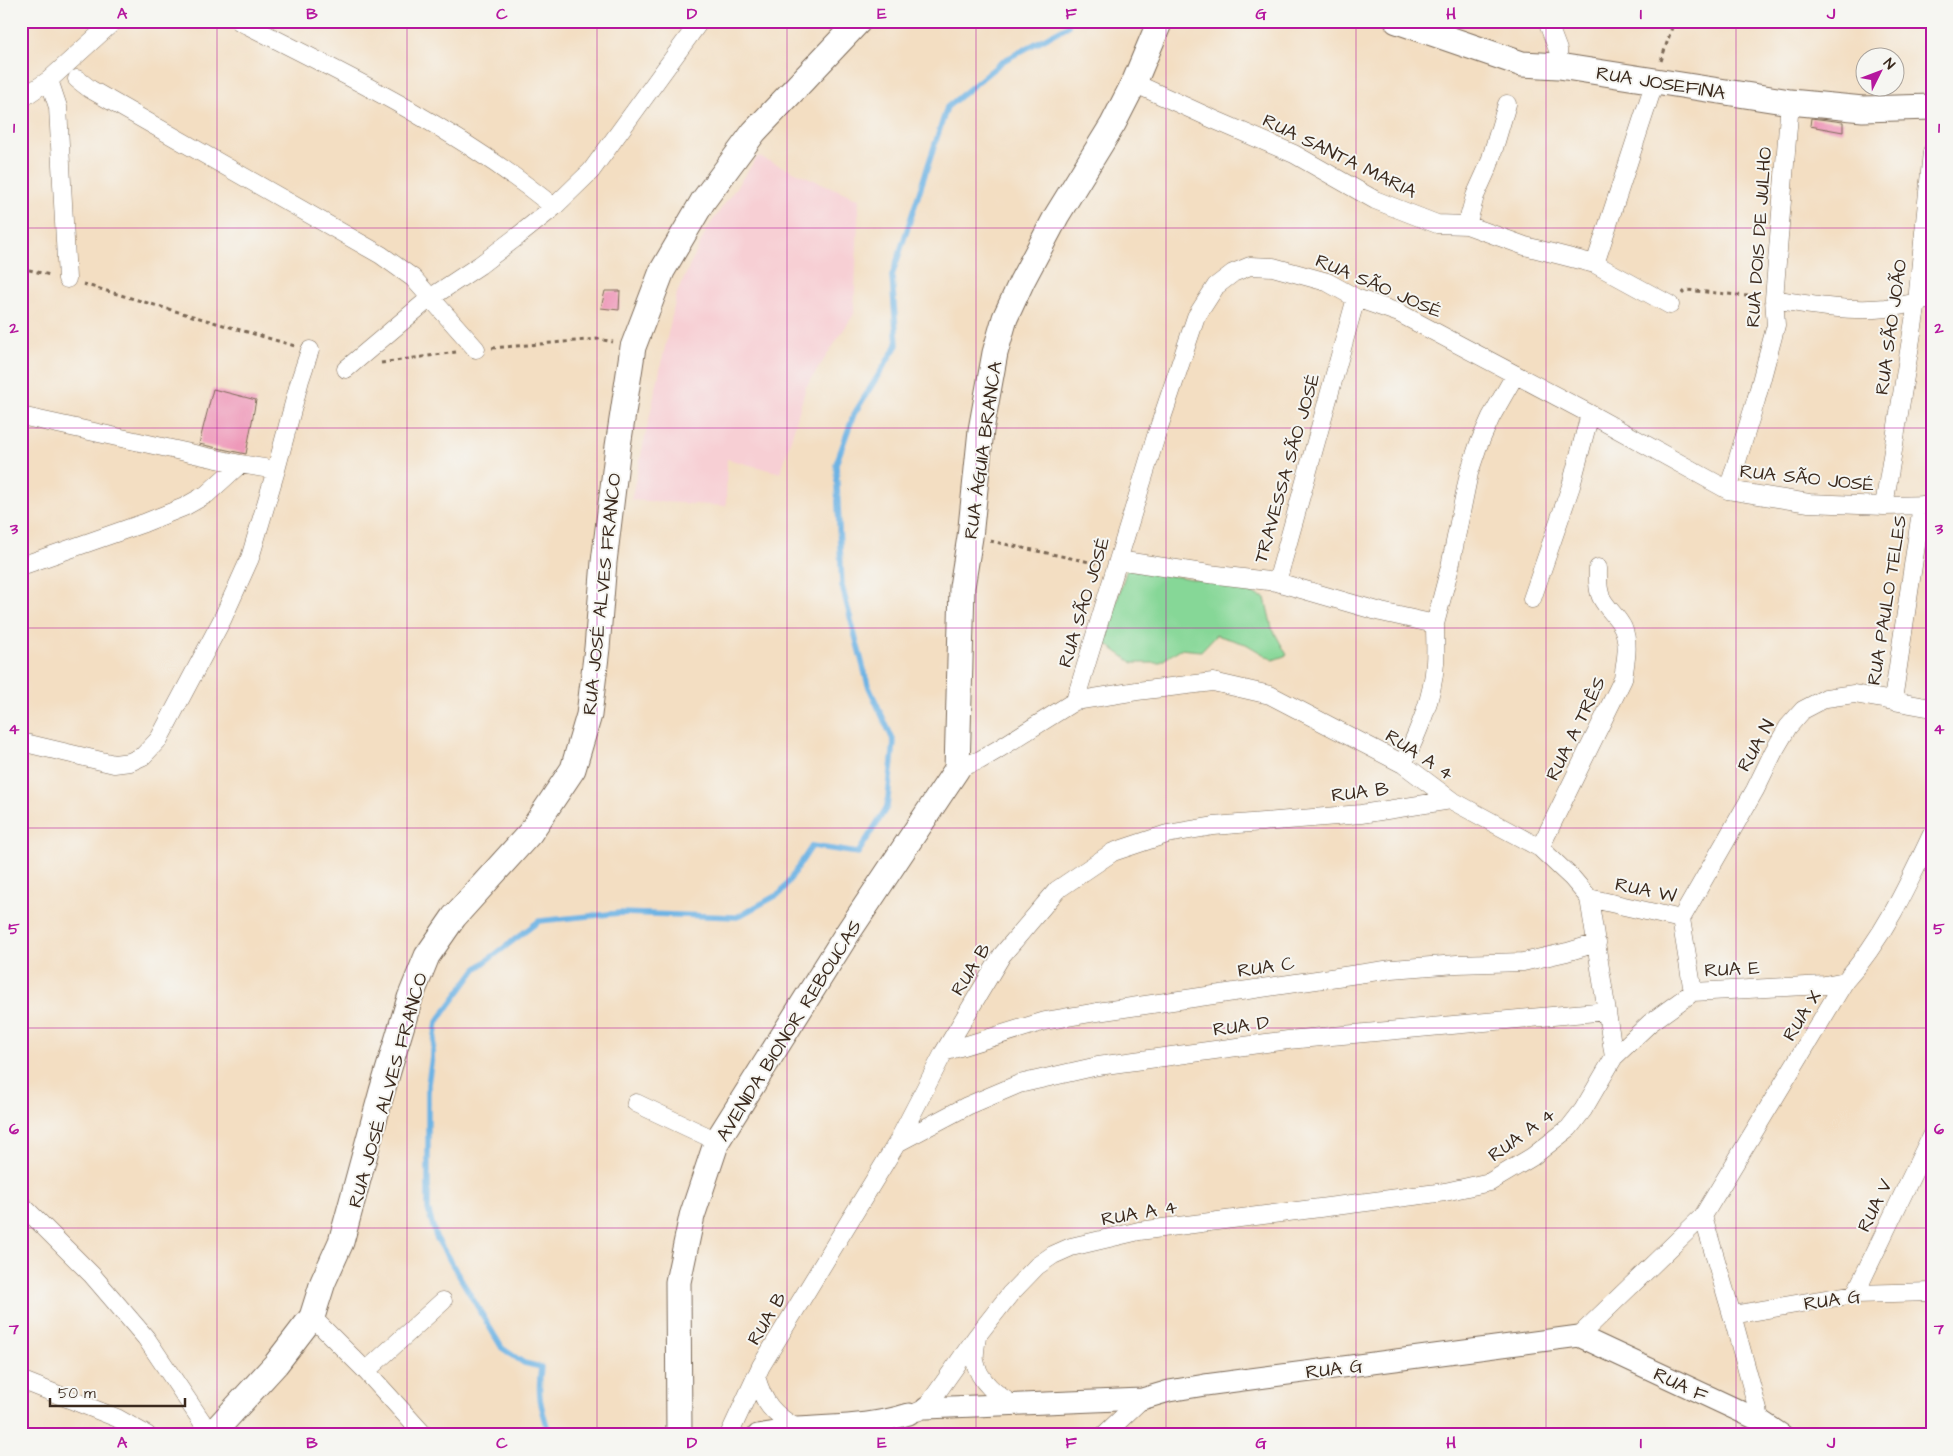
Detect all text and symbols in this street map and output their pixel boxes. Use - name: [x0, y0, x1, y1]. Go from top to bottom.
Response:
- text: A: [117, 3, 128, 25]
- text: B: [306, 3, 318, 25]
- text: C: [496, 3, 508, 25]
- text: D: [687, 3, 698, 25]
- text: E: [877, 3, 887, 25]
- text: F: [1065, 3, 1077, 25]
- text: G: [1255, 3, 1267, 25]
- text: H: [1446, 3, 1456, 25]
- text: I: [1640, 3, 1642, 25]
- text: J: [1826, 3, 1836, 25]
- north arrow: [1856, 48, 1906, 98]
- text: N: [1879, 54, 1899, 74]
- street label: RUA JOSEFINA: [1594, 60, 1727, 107]
- street label: RUA SANTA MARIA: [1258, 107, 1421, 205]
- text: 1: [13, 117, 16, 139]
- text: 1: [1938, 117, 1941, 139]
- street label: RUA DOIS DE JULHO: [1740, 146, 1779, 328]
- street label: RUA SÃO JOSÉ: [1311, 248, 1446, 325]
- street label: RUA SÃO JOÃO: [1869, 258, 1914, 397]
- text: 2: [8, 317, 19, 339]
- text: 2: [1933, 317, 1944, 339]
- street label: RUA ÁGUIA BRANCA: [958, 359, 1009, 541]
- street label: TRAVESSA SÃO JOSÉ: [1247, 371, 1327, 566]
- street label: RUA SÃO JOSÉ: [1738, 458, 1875, 499]
- street label: RUA JOSÉ ALVES FRANCO: [576, 472, 629, 716]
- street label: RUA PAULO TELES: [1861, 513, 1914, 687]
- text: 3: [9, 518, 19, 540]
- text: 3: [1934, 518, 1944, 540]
- street label: RUA SÃO JOSÉ: [1052, 534, 1117, 671]
- street label: RUA A TRÊS: [1540, 672, 1613, 785]
- street label: RUA N: [1731, 715, 1782, 777]
- text: 4: [9, 718, 20, 740]
- text: 4: [1934, 718, 1945, 740]
- street label: RUA A 4: [1380, 723, 1459, 788]
- street label: RUA B: [1330, 776, 1391, 809]
- street label: RUA W: [1613, 871, 1679, 910]
- street label: AVENIDA BIONOR REBOUCAS: [710, 915, 869, 1147]
- text: 5: [8, 918, 20, 940]
- text: 5: [1933, 918, 1945, 940]
- street label: RUA B: [945, 938, 998, 1001]
- street label: RUA C: [1236, 950, 1297, 985]
- street label: RUA E: [1704, 955, 1760, 984]
- street label: RUA JOSÉ ALVES FRANCO: [342, 970, 435, 1211]
- street label: RUA X: [1776, 985, 1828, 1046]
- street label: RUA D: [1211, 1009, 1271, 1044]
- street label: RUA A 4: [1483, 1102, 1561, 1169]
- text: 6: [9, 1118, 19, 1140]
- text: 6: [1934, 1118, 1944, 1140]
- street label: RUA V: [1851, 1175, 1900, 1237]
- street label: RUA A 4: [1099, 1194, 1179, 1233]
- street label: RUA G: [1802, 1283, 1862, 1318]
- street label: RUA B: [741, 1287, 794, 1350]
- text: 7: [8, 1318, 19, 1340]
- text: 7: [1933, 1318, 1944, 1340]
- street label: RUA G: [1304, 1353, 1364, 1386]
- street label: RUA F: [1649, 1361, 1712, 1410]
- scale bar: [50, 1376, 185, 1408]
- text: 50 m: [58, 1383, 96, 1404]
- text: A: [117, 1432, 128, 1454]
- text: B: [306, 1432, 318, 1454]
- text: C: [496, 1432, 508, 1454]
- text: D: [687, 1432, 698, 1454]
- text: E: [877, 1432, 887, 1454]
- text: F: [1065, 1432, 1077, 1454]
- text: G: [1255, 1432, 1267, 1454]
- text: H: [1446, 1432, 1456, 1454]
- text: I: [1640, 1432, 1642, 1454]
- text: J: [1826, 1432, 1836, 1454]

